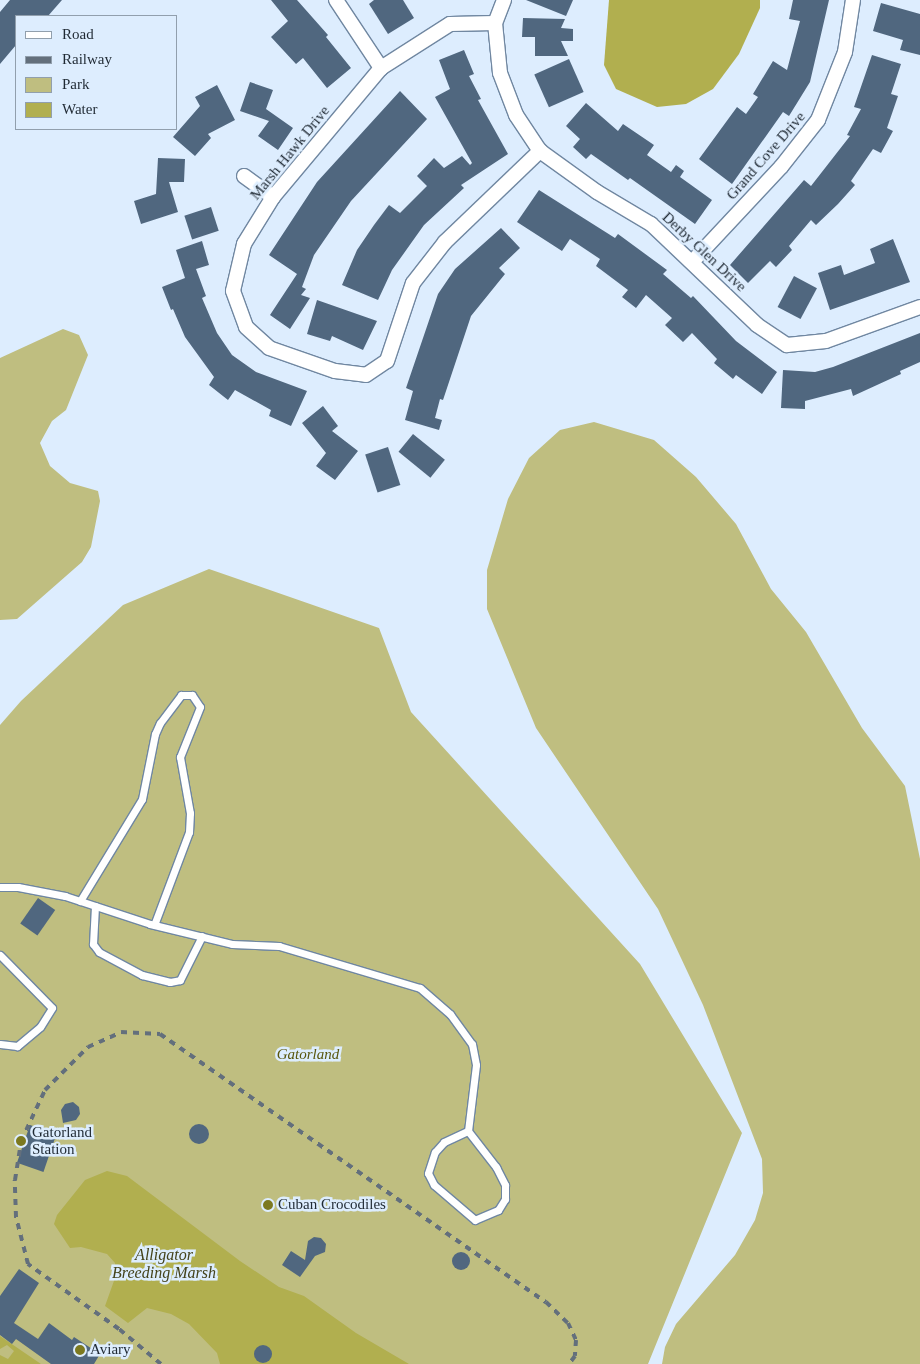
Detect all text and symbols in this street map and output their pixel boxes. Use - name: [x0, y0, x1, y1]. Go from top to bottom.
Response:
- legend: [15, 15, 178, 130]
- text: Road: [62, 26, 94, 42]
- text: Railway: [62, 51, 112, 67]
- text: Park: [62, 76, 90, 92]
- text: Water: [62, 101, 97, 117]
- street label: Marsh Hawk Drive: [247, 102, 333, 204]
- street label: Grand Cove Drive: [723, 108, 809, 204]
- street label: Derby Glen Drive: [658, 208, 750, 296]
- park label: Gatorland: [277, 1046, 339, 1064]
- place label: Gatorland Station: [32, 1123, 92, 1158]
- marker: Gatorland Station: [14, 1134, 28, 1148]
- place label: Cuban Crocodiles: [278, 1196, 386, 1214]
- marker: Cuban Crocodiles: [262, 1199, 274, 1211]
- water label: Alligator Breeding Marsh: [112, 1245, 216, 1283]
- place label: Aviary: [90, 1341, 131, 1359]
- marker: Aviary: [74, 1344, 86, 1356]

